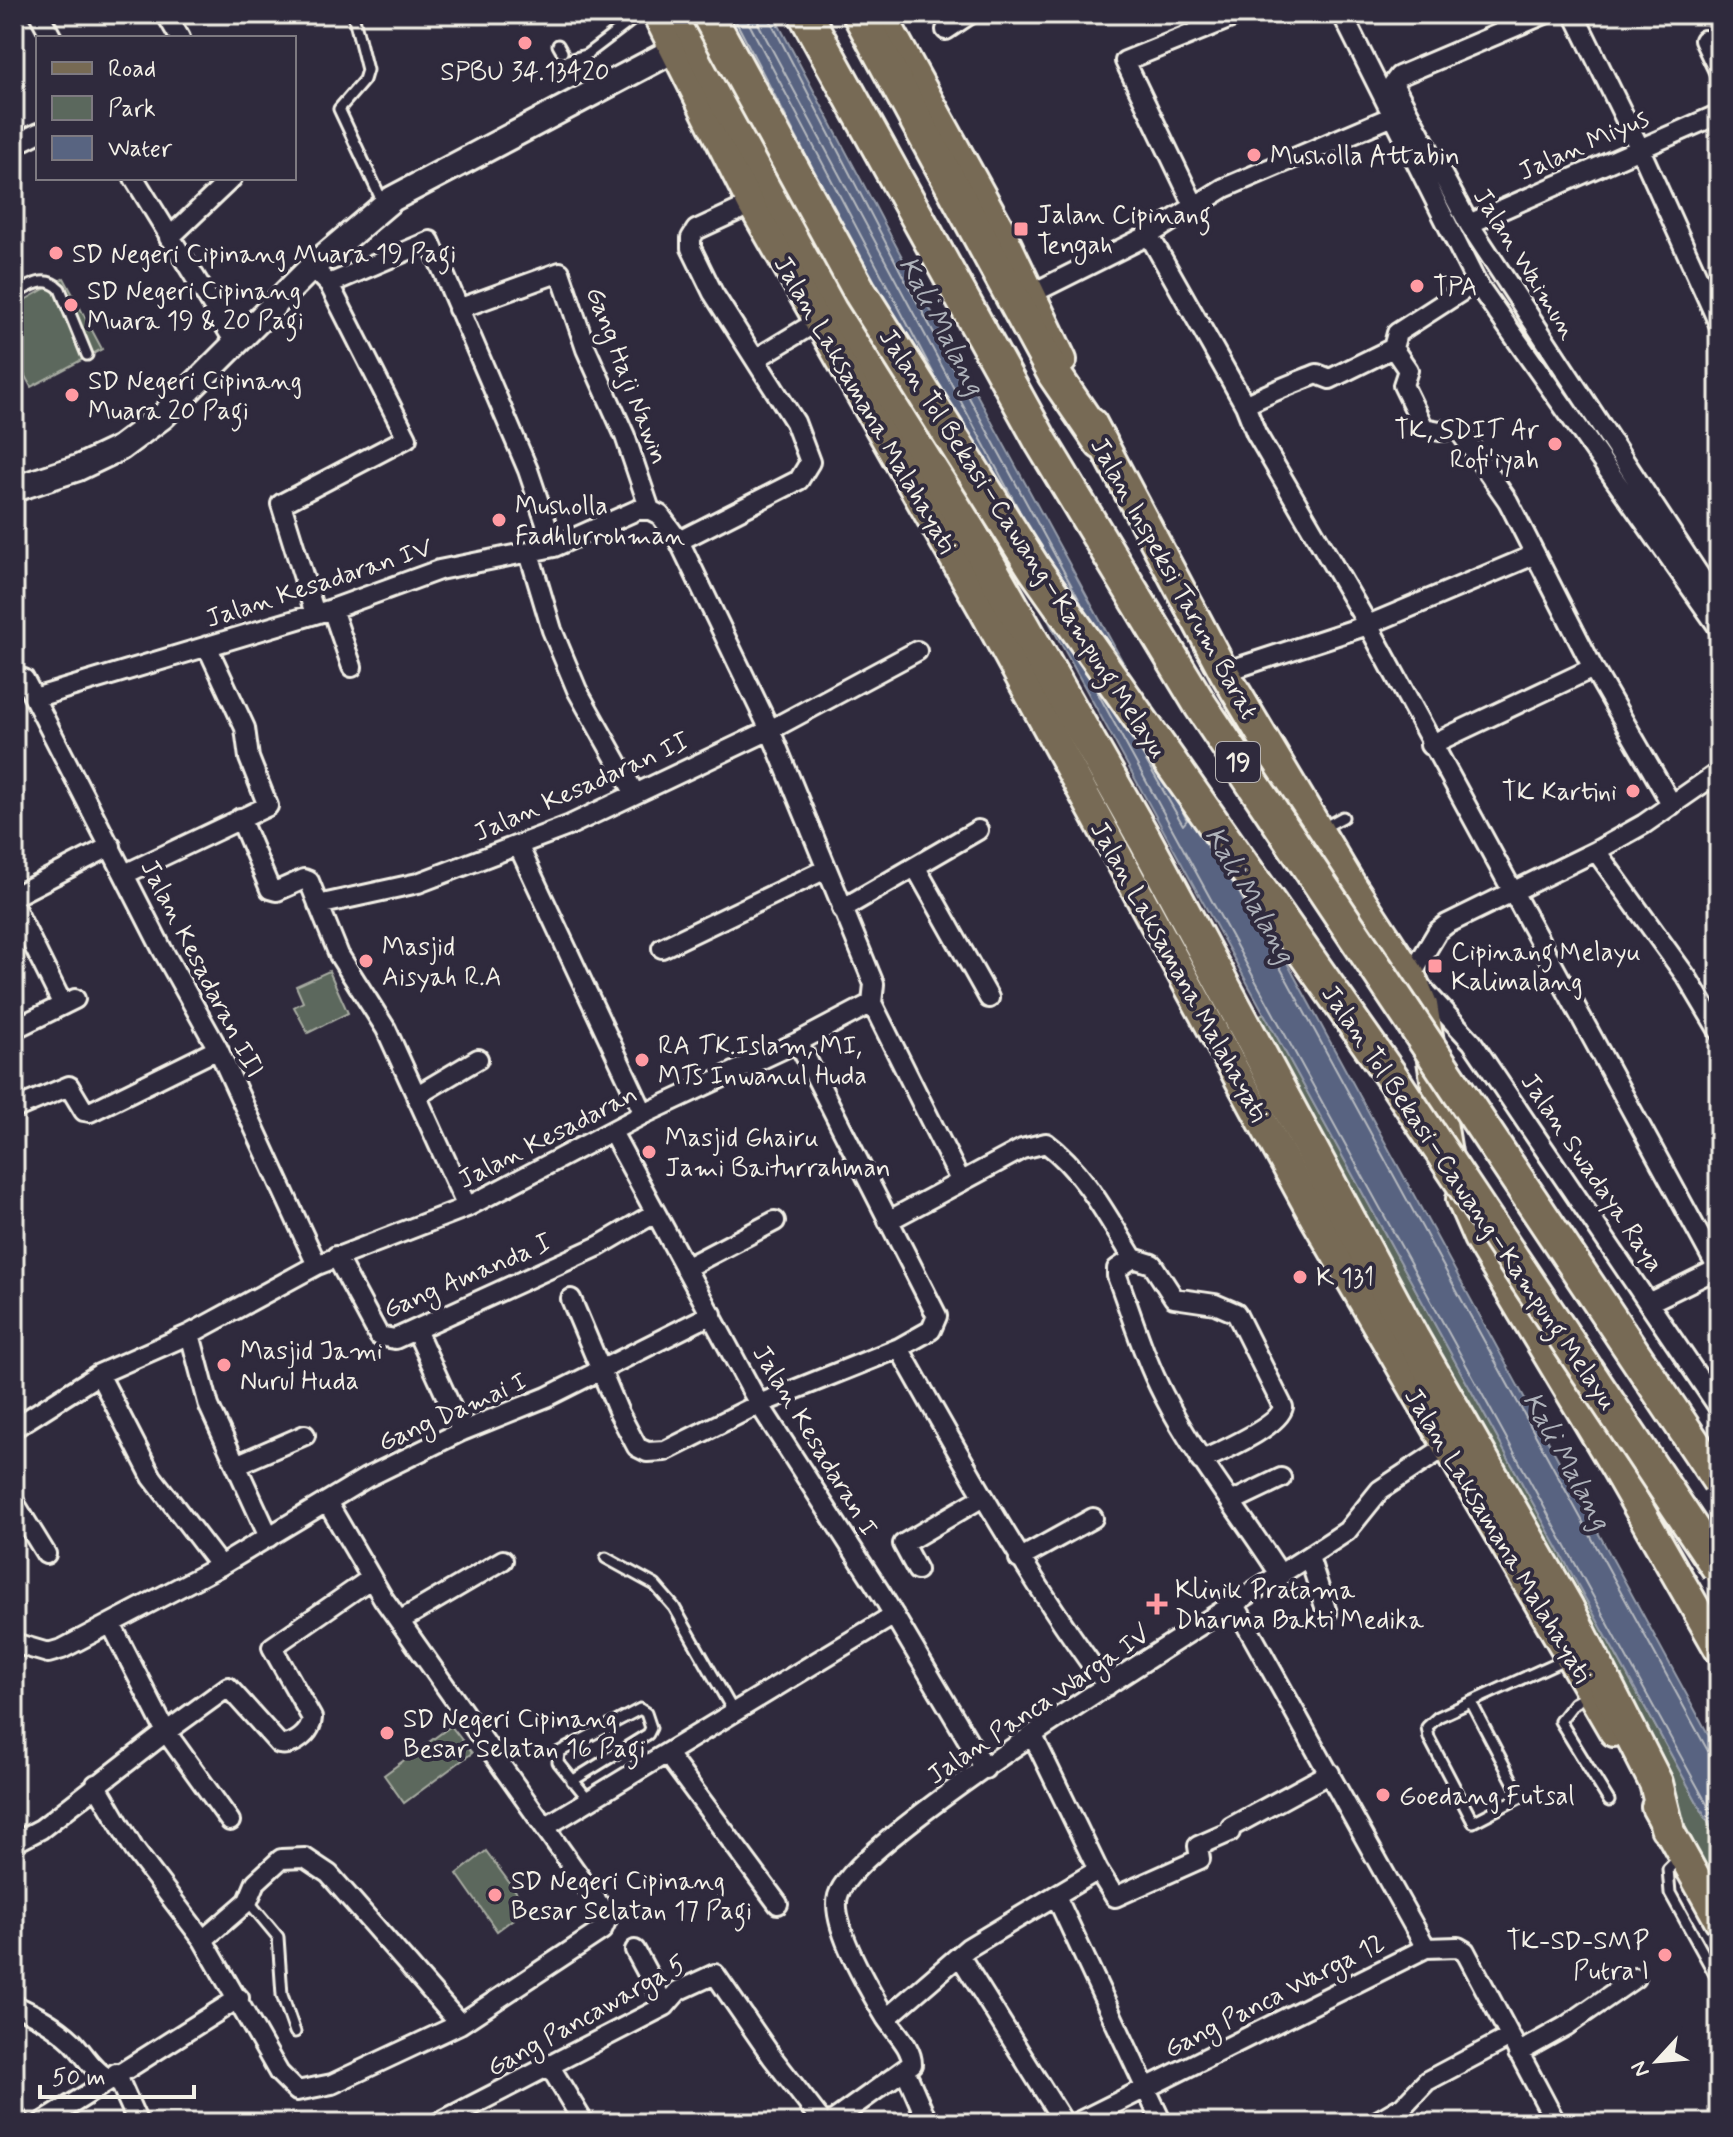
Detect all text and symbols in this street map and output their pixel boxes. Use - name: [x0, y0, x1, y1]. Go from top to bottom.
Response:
- marker: SPBU 34.13420: [516, 34, 534, 52]
- legend: [36, 36, 296, 180]
- text: Road: [108, 54, 156, 85]
- place label: SPBU 34.13420: [440, 56, 610, 90]
- text: Park: [108, 94, 156, 125]
- street label: Jalan Miyus: [1513, 102, 1654, 190]
- text: Water: [108, 134, 173, 165]
- place label: Musholla Attabin: [1270, 140, 1460, 174]
- marker: Musholla Attabin: [1245, 146, 1263, 164]
- street label: Jalan Waimun: [1464, 182, 1584, 346]
- place label: Jalan Cipinang Tengah: [1037, 199, 1211, 265]
- marker: Jalan Cipinang Tengah: [1012, 220, 1030, 238]
- place label: SD Negeri Cipinang Muara 19 Pagi: [72, 238, 456, 275]
- marker: SD Negeri Cipinang Muara 19 Pagi: [47, 244, 65, 262]
- street label: Jalan Laksamana Malahayati: [765, 250, 964, 560]
- water label: Kali Malang: [889, 251, 993, 402]
- place label: TPA: [1433, 271, 1477, 305]
- place label: SD Negeri Cipinang Muara 19 & 20 Pagi: [87, 275, 304, 342]
- marker: TPA: [1408, 277, 1426, 295]
- street label: Gang Haji Nawin: [575, 282, 676, 470]
- marker: SD Negeri Cipinang Muara 19 & 20 Pagi: [62, 296, 80, 314]
- street label: Jalan Tol Bekasi–Cawang–Kampung Melayu: [868, 323, 1174, 767]
- place label: SD Negeri Cipinang Muara 20 Pagi: [88, 365, 302, 432]
- marker: SD Negeri Cipinang Muara 20 Pagi: [63, 386, 81, 404]
- place label: TK, SDIT Ar Rofi'iyah: [1394, 414, 1540, 478]
- street label: Jalan Inspeksi Tarum Barat: [1081, 432, 1265, 726]
- marker: TK, SDIT Ar Rofi'iyah: [1546, 435, 1564, 453]
- place label: Musholla Fadhlurrohman: [515, 490, 685, 554]
- marker: Musholla Fadhlurrohman: [490, 511, 508, 529]
- street label: Jalan Kesadaran IV: [202, 531, 438, 637]
- street label: Jalan Kesadaran II: [469, 725, 695, 851]
- road number: 19: [1216, 742, 1260, 782]
- place label: TK Kartini: [1502, 776, 1617, 810]
- marker: TK Kartini: [1624, 782, 1642, 800]
- street label: Jalan Laksamana Malahayati: [1081, 816, 1275, 1128]
- water label: Kali Malang: [1195, 820, 1303, 971]
- street label: Jalan Kesadaran III: [131, 854, 271, 1084]
- place label: Masjid Aisyah R.A: [382, 931, 502, 995]
- place label: Cipinang Melayu Kalimalang: [1451, 936, 1641, 1000]
- marker: Masjid Aisyah R.A: [357, 952, 375, 970]
- marker: Cipinang Melayu Kalimalang: [1426, 957, 1444, 975]
- street label: Jalan Tol Bekasi–Cawang–Kampung Melayu: [1310, 979, 1624, 1419]
- place label: RA TK.Islam, MI, MTs Inwanul Huda: [658, 1030, 867, 1094]
- marker: RA TK.Islam, MI, MTs Inwanul Huda: [633, 1051, 651, 1069]
- street label: Jalan Swadaya Raya: [1512, 1067, 1671, 1279]
- street label: Jalan Kesadaran: [452, 1078, 643, 1198]
- place label: Masjid Ghairu Jami Baiturrahman: [665, 1122, 891, 1186]
- marker: Masjid Ghairu Jami Baiturrahman: [640, 1143, 658, 1161]
- street label: Gang Amanda I: [378, 1226, 558, 1329]
- place label: K 131: [1316, 1262, 1374, 1296]
- marker: K 131: [1291, 1268, 1309, 1286]
- place label: Masjid Jami Nurul Huda: [240, 1335, 383, 1399]
- street label: Jalan Kesadaran I: [744, 1339, 885, 1543]
- marker: Masjid Jami Nurul Huda: [215, 1356, 233, 1374]
- street label: Gang Damai I: [373, 1365, 533, 1463]
- street label: Jalan Laksamana Malahayati: [1396, 1382, 1599, 1690]
- water label: Kali Malang: [1513, 1386, 1619, 1537]
- place label: Klinik Pratama Dharma Bakti Medika: [1175, 1574, 1424, 1638]
- marker: Klinik Pratama Dharma Bakti Medika: [1146, 1593, 1168, 1615]
- street label: Jalan Panca Warga IV: [921, 1618, 1159, 1795]
- place label: SD Negeri Cipinang Besar Selatan 16 Pagi: [403, 1703, 645, 1770]
- marker: SD Negeri Cipinang Besar Selatan 16 Pagi: [378, 1724, 396, 1742]
- place label: Goedang Futsal: [1399, 1780, 1575, 1814]
- marker: Goedang Futsal: [1374, 1786, 1392, 1804]
- place label: SD Negeri Cipinang Besar Selatan 17 Pagi: [511, 1865, 752, 1932]
- marker: SD Negeri Cipinang Besar Selatan 17 Pagi: [486, 1886, 504, 1904]
- place label: TK-SD-SMP Putra I: [1506, 1925, 1649, 1989]
- street label: Gang Panca Warga 12: [1159, 1926, 1392, 2069]
- marker: TK-SD-SMP Putra I: [1656, 1946, 1674, 1964]
- street label: Gang Pancawarga 5: [481, 1948, 694, 2087]
- north arrow: [1617, 2021, 1697, 2101]
- scale bar: [40, 2049, 194, 2099]
- text: N: [1625, 2056, 1657, 2082]
- text: 50 m: [52, 2063, 106, 2094]

